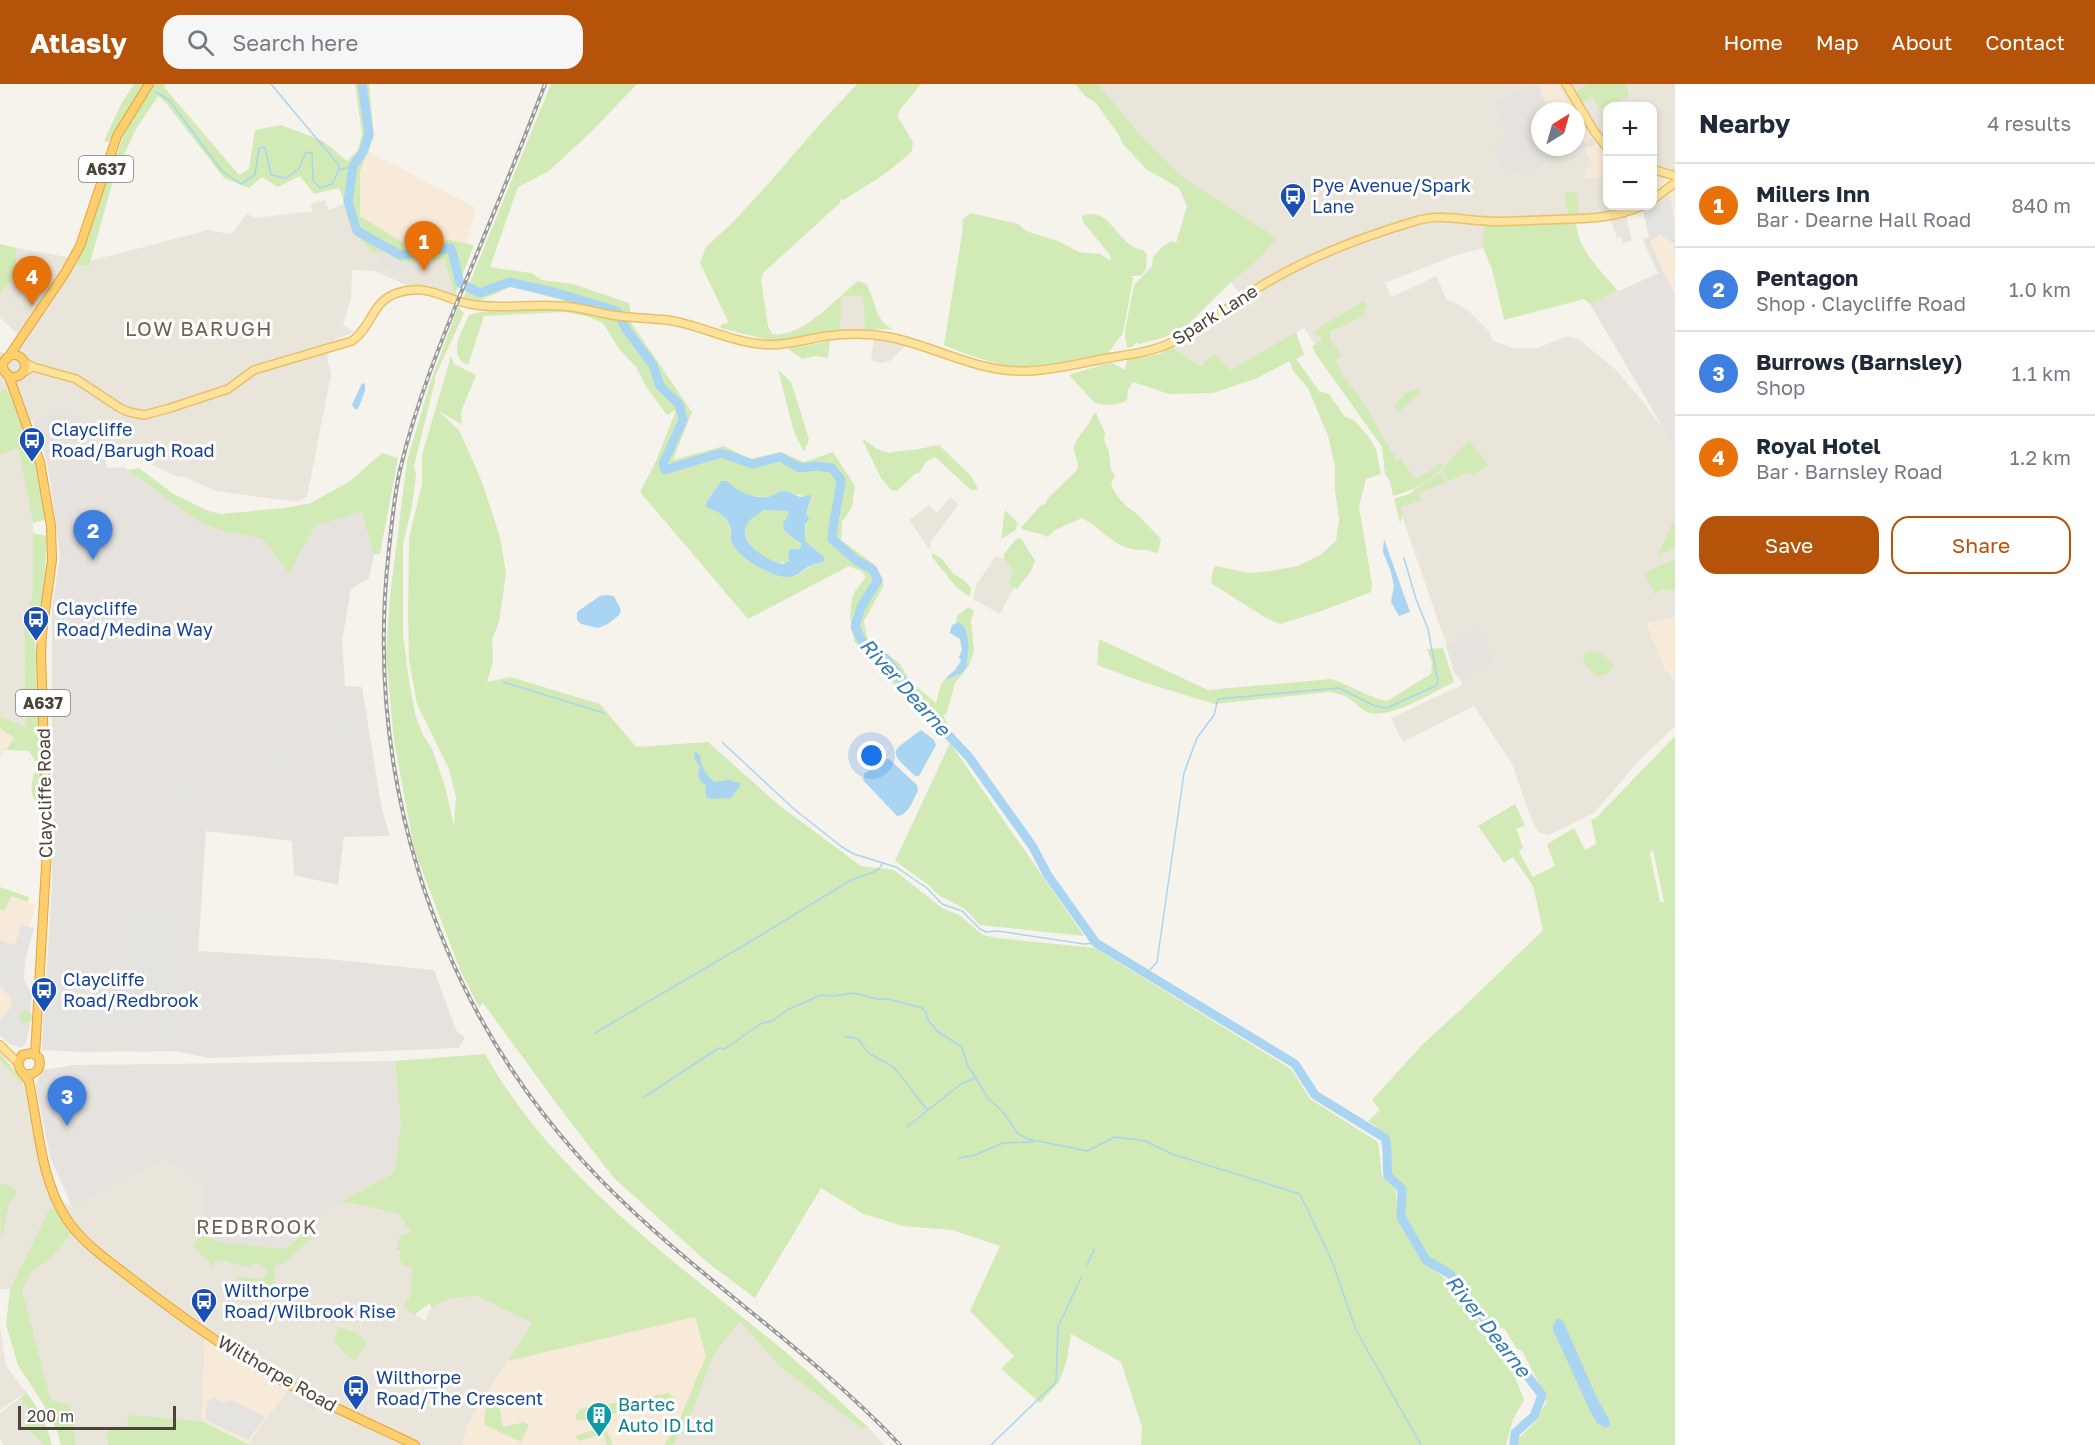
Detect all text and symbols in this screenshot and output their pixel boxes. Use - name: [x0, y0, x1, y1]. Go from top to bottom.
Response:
- search box: [163, 15, 583, 69]
- text: Atlasly: [30, 26, 127, 59]
- icon: search: [184, 26, 217, 59]
- text: Search here: [232, 29, 358, 56]
- text: Home: [1723, 29, 1783, 55]
- text: Map: [1816, 29, 1859, 55]
- text: About: [1892, 29, 1952, 55]
- text: Contact: [1985, 29, 2065, 55]
- north arrow: [1531, 102, 1585, 156]
- map controls: [1603, 102, 1657, 210]
- button: +: [1603, 102, 1657, 156]
- text: Nearby: [1699, 108, 1790, 139]
- text: 4 results: [1987, 111, 2071, 135]
- road number: A637: [79, 156, 133, 182]
- button: −: [1603, 156, 1657, 210]
- place label: Pye Avenue/Spark Lane: [1312, 174, 1471, 217]
- text: Millers Inn: [1756, 180, 1870, 207]
- bus stop icon: Pye Avenue/Spark Lane: [1278, 181, 1308, 219]
- text: 1: [1713, 193, 1724, 217]
- text: 840 m: [2012, 193, 2071, 217]
- text: Bar · Dearne Hall Road: [1756, 207, 1971, 231]
- pin: 1: [404, 222, 444, 271]
- pin: 4: [12, 256, 51, 306]
- text: Pentagon: [1756, 264, 1858, 291]
- text: 2: [1712, 277, 1725, 301]
- text: 1.0 km: [2009, 277, 2071, 301]
- street label: Spark Lane: [1168, 279, 1261, 349]
- text: Shop · Claycliffe Road: [1756, 291, 1966, 315]
- district label: LOW BARUGH: [125, 316, 273, 340]
- text: Burrows (Barnsley): [1756, 348, 1963, 375]
- text: 3: [1712, 361, 1725, 385]
- text: 1.1 km: [2012, 361, 2071, 385]
- text: Shop: [1756, 375, 1805, 399]
- place label: Claycliffe Road/Barugh Road: [51, 418, 215, 461]
- bus stop icon: Claycliffe Road/Barugh Road: [17, 425, 47, 463]
- text: Royal Hotel: [1756, 432, 1881, 459]
- text: 4: [1712, 445, 1725, 469]
- text: 1.2 km: [2010, 445, 2071, 469]
- text: Bar · Barnsley Road: [1756, 459, 1943, 483]
- pin: 2: [74, 510, 112, 560]
- button: Save: [1699, 516, 1879, 574]
- button: Share: [1891, 516, 2071, 574]
- place label: Claycliffe Road/Medina Way: [56, 597, 213, 640]
- bus stop icon: Claycliffe Road/Medina Way: [21, 604, 51, 642]
- water label: River Dearne: [856, 633, 957, 741]
- road number: A637: [16, 690, 70, 716]
- street label: Claycliffe Road: [32, 728, 56, 858]
- your location: [857, 741, 886, 770]
- place label: Claycliffe Road/Redbrook: [63, 968, 199, 1011]
- bus stop icon: Claycliffe Road/Redbrook: [29, 975, 59, 1013]
- pin: 3: [48, 1076, 86, 1126]
- district label: REDBROOK: [196, 1214, 318, 1238]
- water label: River Dearne: [1442, 1270, 1537, 1382]
- place label: Wilthorpe Road/Wilbrook Rise: [224, 1279, 396, 1322]
- bus stop icon: Wilthorpe Road/Wilbrook Rise: [189, 1286, 219, 1324]
- street label: Wilthorpe Road: [214, 1330, 341, 1416]
- place label: Wilthorpe Road/The Crescent: [376, 1366, 543, 1409]
- bus stop icon: Wilthorpe Road/The Crescent: [341, 1373, 371, 1411]
- place label: Bartec Auto ID Ltd: [618, 1393, 714, 1436]
- building icon: Bartec Auto ID Ltd: [584, 1400, 614, 1438]
- scale bar: [18, 1403, 176, 1430]
- text: 200 m: [27, 1406, 74, 1426]

